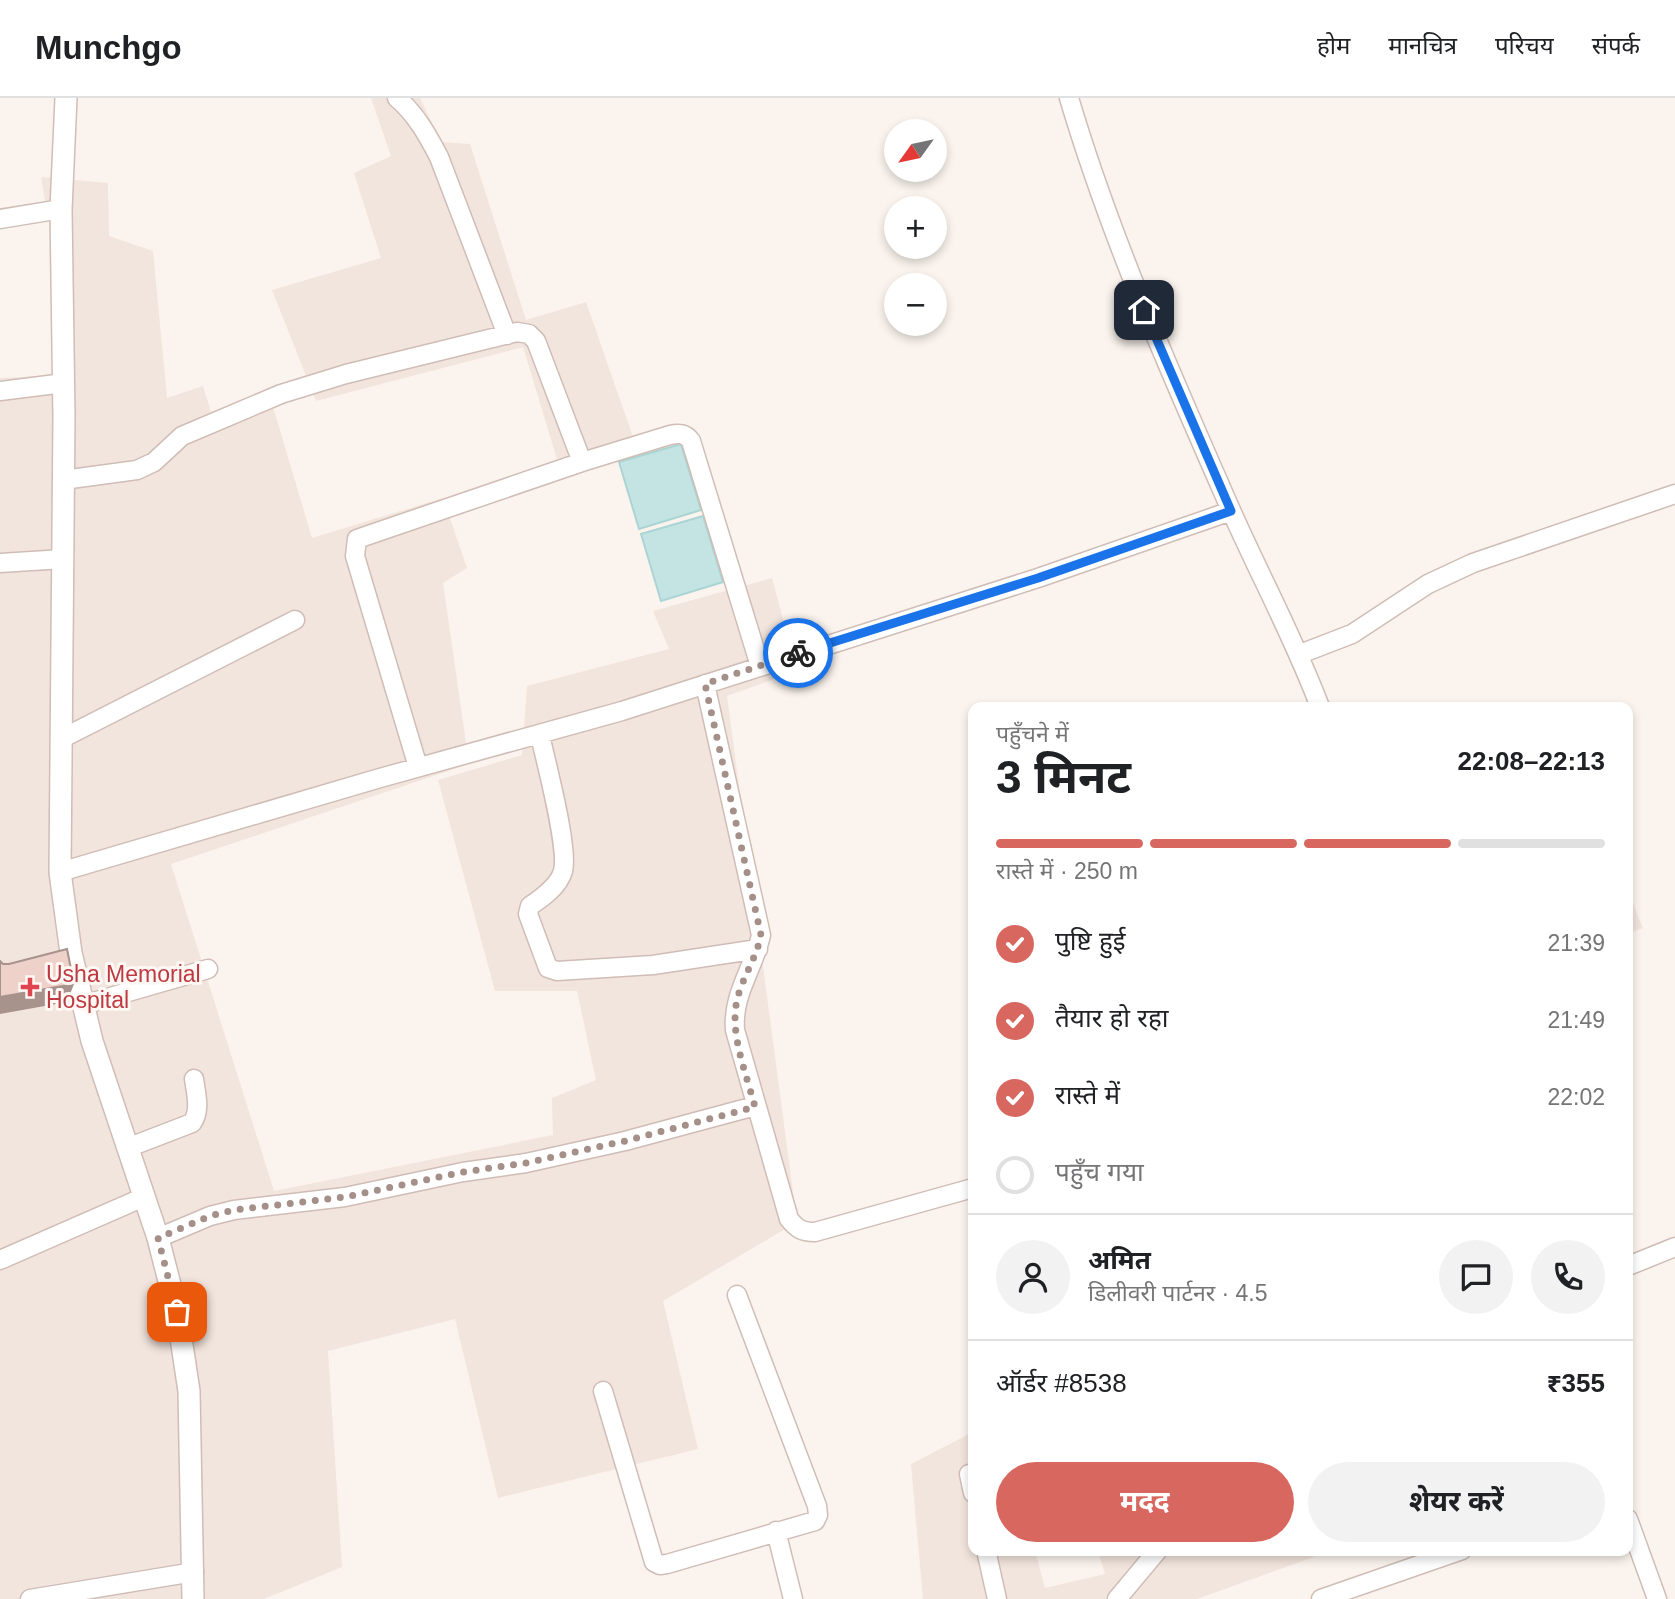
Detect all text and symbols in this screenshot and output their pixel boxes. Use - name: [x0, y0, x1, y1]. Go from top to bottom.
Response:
- text: Munchgo: [35, 29, 182, 66]
- text: होम: [1317, 32, 1350, 59]
- text: मानचित्र: [1388, 32, 1457, 59]
- text: परिचय: [1495, 32, 1554, 59]
- text: संपर्क: [1592, 32, 1640, 59]
- north arrow: [884, 119, 947, 182]
- map controls: [884, 119, 947, 336]
- button: +: [884, 196, 947, 259]
- button: −: [884, 273, 947, 336]
- pin: [1114, 280, 1174, 340]
- icon: home: [1125, 291, 1163, 329]
- courier: [763, 618, 833, 688]
- icon: bike: [779, 634, 817, 672]
- text: पहुँचने में: [996, 721, 1069, 747]
- text: 22:08–22:13: [1458, 746, 1605, 776]
- text: 3 मिनट: [996, 751, 1131, 803]
- text: रास्ते में · 250 m: [996, 858, 1138, 884]
- icon: check: [996, 925, 1034, 963]
- text: पुष्टि हुई: [1055, 926, 1125, 956]
- text: 21:39: [1547, 930, 1605, 956]
- place label: Usha Memorial Hospital: [46, 961, 201, 1013]
- marker: Usha Memorial Hospital: [20, 977, 40, 997]
- icon: check: [996, 1002, 1034, 1040]
- text: तैयार हो रहा: [1055, 1003, 1168, 1033]
- text: 21:49: [1547, 1007, 1605, 1033]
- icon: check: [996, 1079, 1034, 1117]
- text: रास्ते में: [1055, 1080, 1120, 1110]
- text: 22:02: [1547, 1084, 1605, 1110]
- text: पहुँच गया: [1055, 1157, 1144, 1187]
- button: person: [996, 1240, 1070, 1314]
- button: chat: [1439, 1240, 1513, 1314]
- button: phone: [1531, 1240, 1605, 1314]
- text: अमित: [1088, 1245, 1151, 1275]
- text: डिलीवरी पार्टनर · 4.5: [1088, 1280, 1268, 1306]
- pin: [147, 1282, 207, 1342]
- icon: bag: [158, 1293, 196, 1331]
- text: ऑर्डर #8538: [996, 1368, 1127, 1398]
- text: ₹355: [1547, 1368, 1605, 1398]
- button: मदद: [996, 1462, 1294, 1542]
- button: शेयर करें: [1308, 1462, 1605, 1542]

